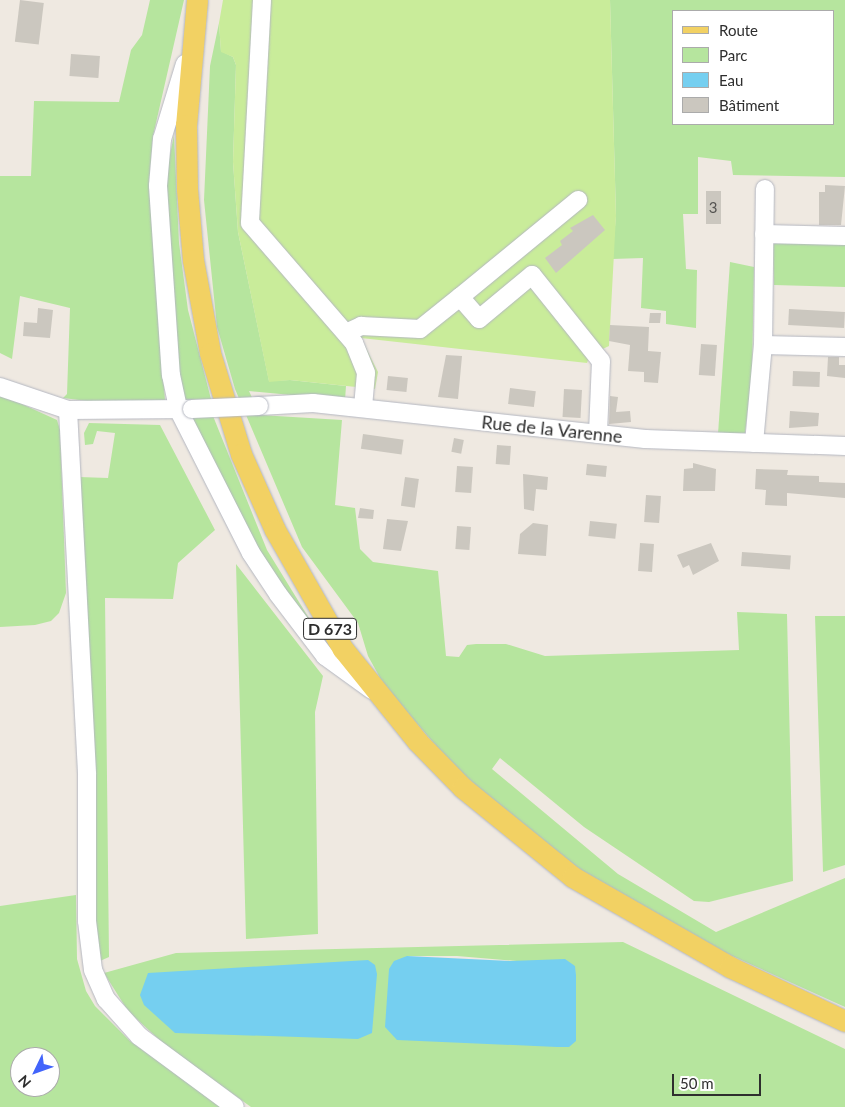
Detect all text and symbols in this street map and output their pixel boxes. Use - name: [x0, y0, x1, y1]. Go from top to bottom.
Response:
- legend: [672, 10, 835, 125]
- text: Route: [719, 21, 758, 39]
- text: Parc: [719, 46, 748, 64]
- text: Eau: [719, 71, 743, 89]
- text: Bâtiment: [719, 96, 779, 114]
- house number: 3: [709, 199, 717, 217]
- street label: Rue de la Varenne: [480, 411, 624, 447]
- road number: D 673: [302, 616, 358, 642]
- north arrow: [10, 1047, 60, 1097]
- scale bar: [675, 1064, 764, 1096]
- text: N: [14, 1072, 34, 1091]
- text: 50 m: [680, 1074, 714, 1092]

